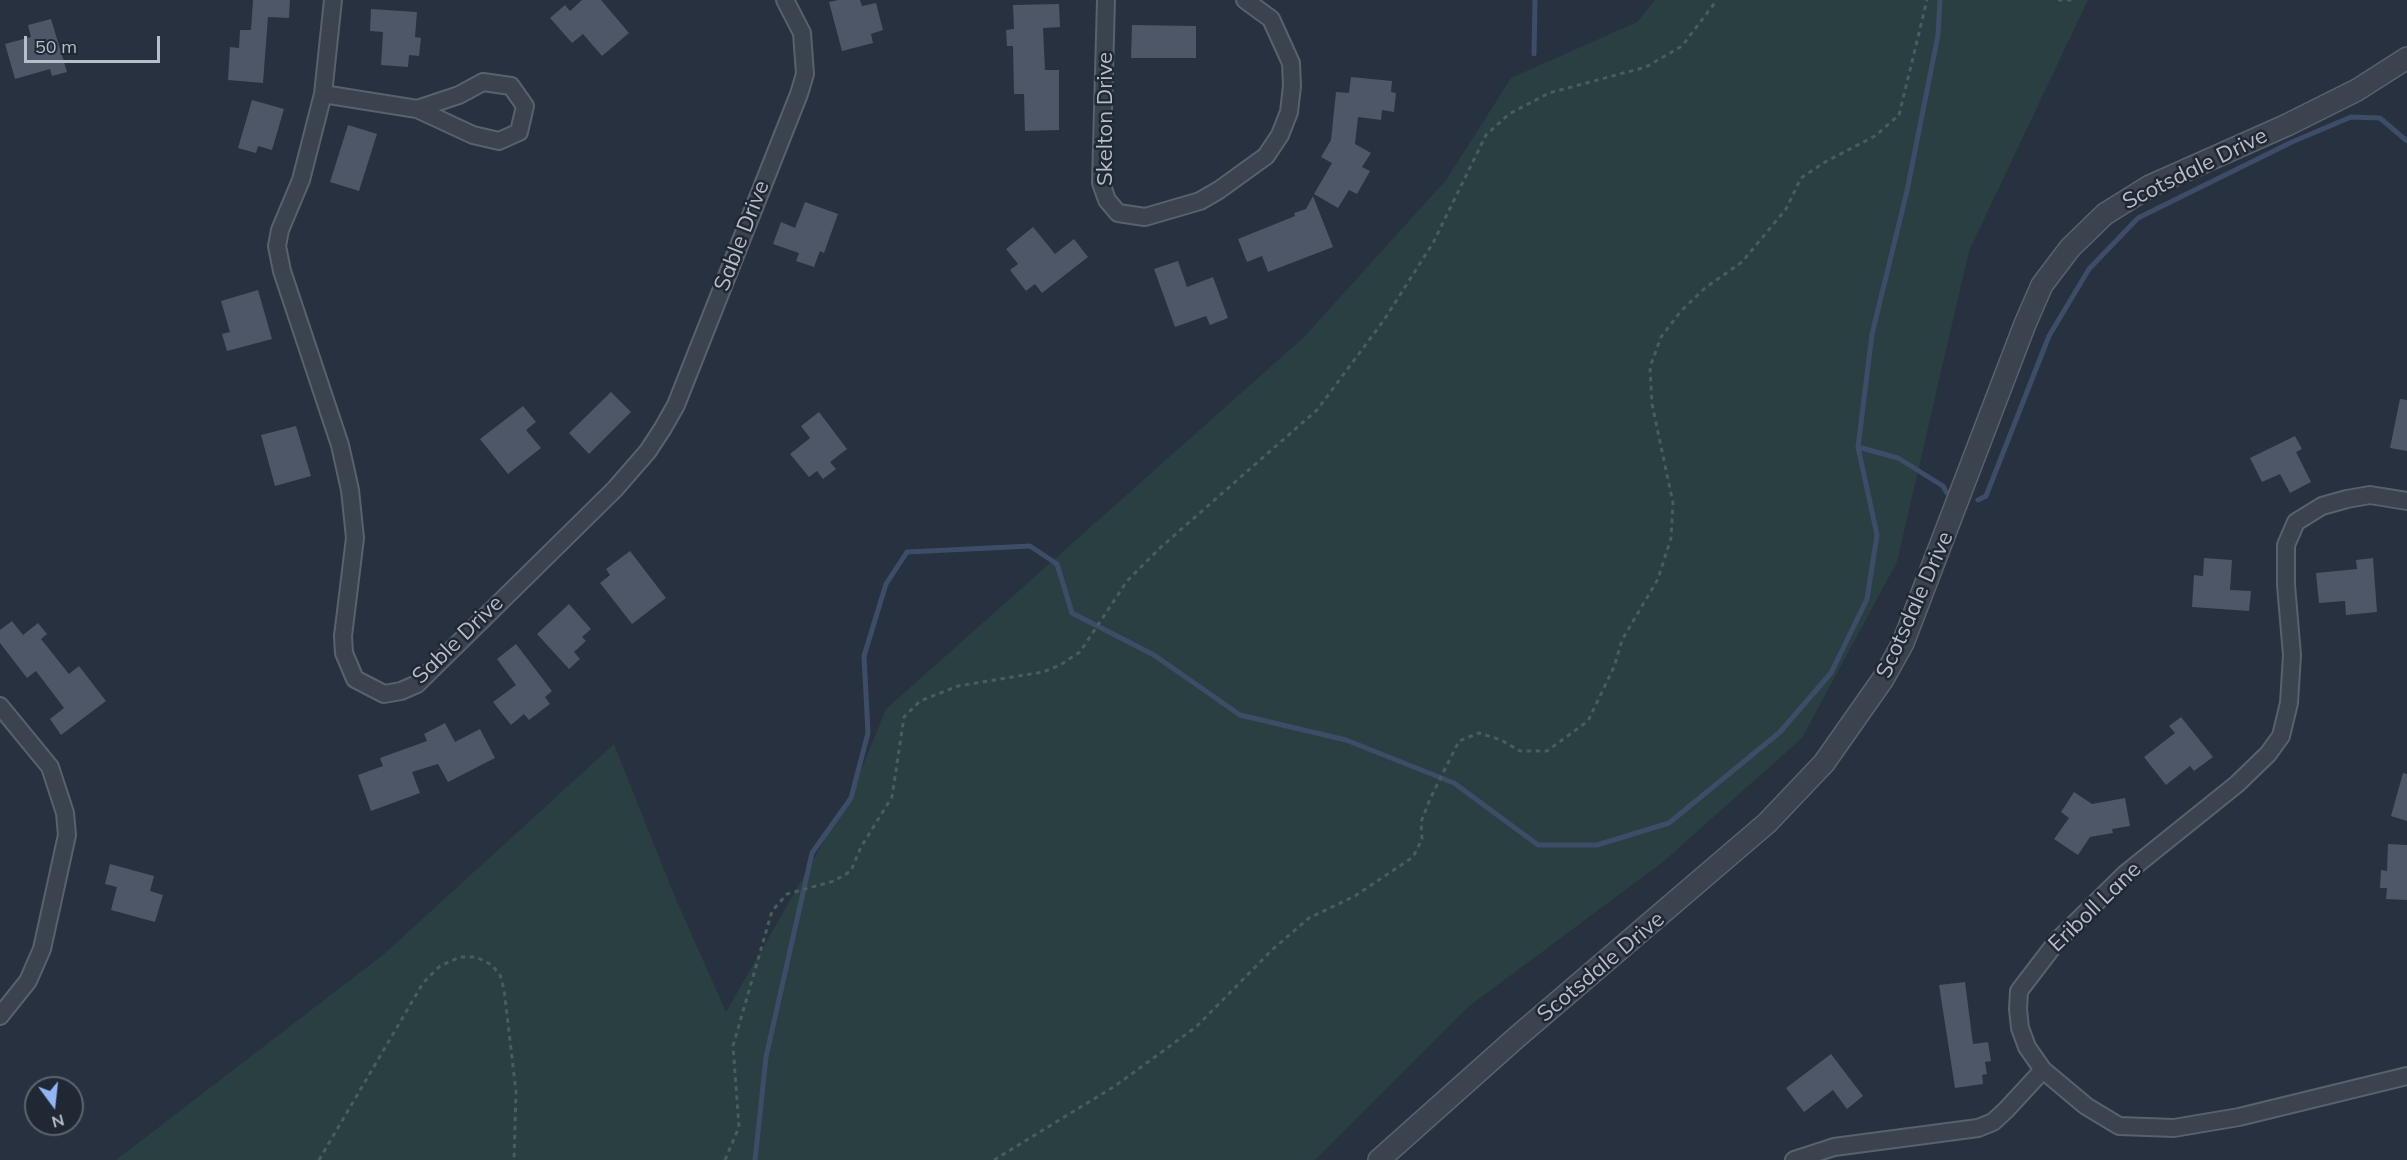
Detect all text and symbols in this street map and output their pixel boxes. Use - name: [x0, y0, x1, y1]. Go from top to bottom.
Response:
- scale bar: [27, 24, 164, 62]
- text: 50 m: [35, 35, 77, 58]
- street label: Skelton Drive: [1092, 52, 1118, 186]
- street label: Scotsdale Drive: [2118, 123, 2272, 215]
- street label: Sable Drive: [709, 177, 775, 295]
- street label: Scotsdale Drive: [1871, 527, 1959, 683]
- street label: Sable Drive: [407, 590, 509, 690]
- street label: Eriboll Lane: [2043, 856, 2147, 958]
- street label: Scotsdale Drive: [1532, 906, 1670, 1028]
- north arrow: [24, 1076, 84, 1136]
- text: N: [50, 1110, 67, 1133]

